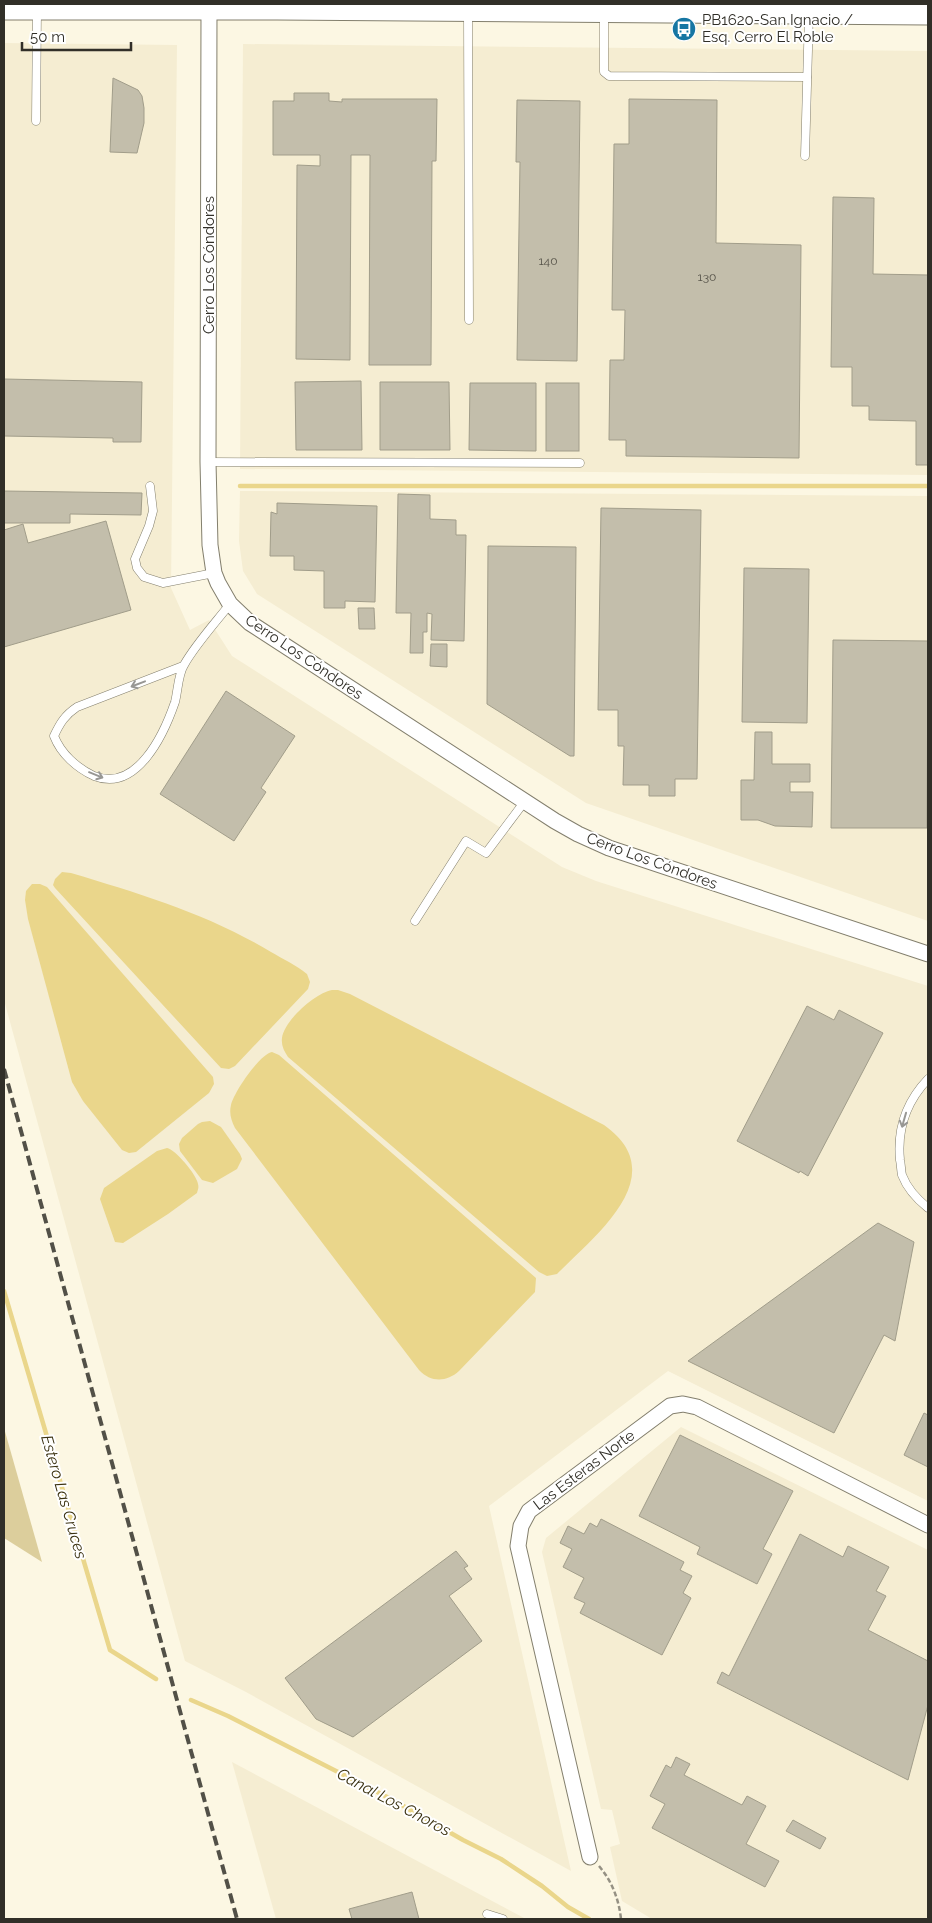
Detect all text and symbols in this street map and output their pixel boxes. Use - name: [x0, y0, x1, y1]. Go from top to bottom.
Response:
- place label: PB1620-San Ignacio / Esq. Cerro El Roble: [702, 11, 853, 46]
- bus stop icon: PB1620-San Ignacio / Esq. Cerro El Roble: [671, 16, 697, 42]
- scale bar: [22, 20, 131, 52]
- text: 50 m: [30, 28, 65, 46]
- street label: Cerro Los Cóndores: [200, 196, 218, 334]
- house number: 140: [538, 254, 558, 268]
- house number: 130: [698, 270, 716, 284]
- street label: Cerro Los Cóndores: [242, 611, 366, 703]
- one-way arrow: [130, 680, 146, 689]
- one-way arrow: [89, 772, 104, 781]
- street label: Cerro Los Cóndores: [584, 829, 720, 893]
- one-way arrow: [898, 1112, 908, 1128]
- street label: Las Esteras Norte: [530, 1426, 638, 1514]
- water label: Estero Las Cruces: [37, 1433, 91, 1562]
- water label: Canal Los Choros: [334, 1764, 455, 1840]

